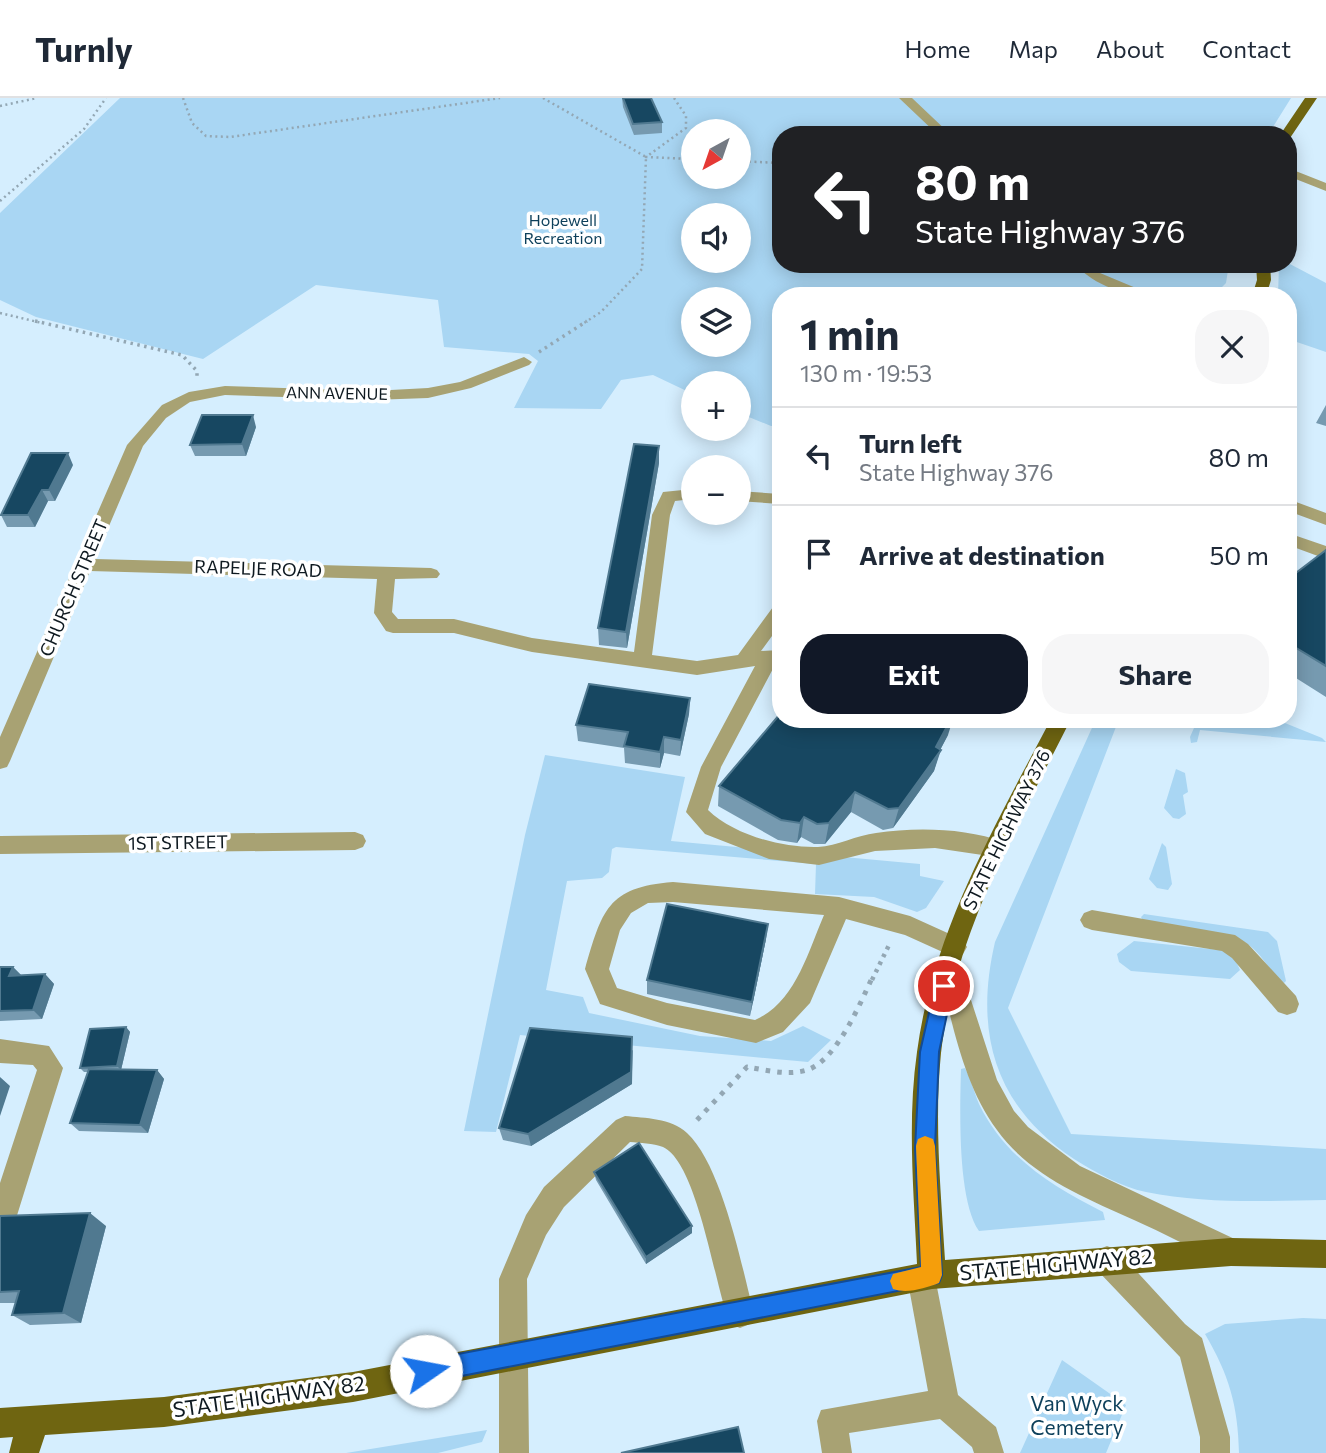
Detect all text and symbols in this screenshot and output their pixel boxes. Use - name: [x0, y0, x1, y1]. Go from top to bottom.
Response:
- text: Turnly: [35, 28, 133, 69]
- text: Home: [905, 34, 971, 63]
- text: Map: [1009, 34, 1058, 63]
- text: About: [1096, 34, 1164, 63]
- text: Contact: [1202, 34, 1291, 63]
- north arrow: [681, 119, 751, 189]
- map controls: [681, 119, 751, 525]
- text: 80 m: [915, 150, 1030, 210]
- icon: left: [800, 154, 891, 245]
- button: sound: [681, 203, 751, 273]
- park label: Hopewell Recreation: [524, 210, 602, 247]
- text: State Highway 376: [915, 210, 1185, 250]
- button: layers: [681, 287, 751, 357]
- text: 1 min: [800, 307, 900, 359]
- button: close: [1195, 310, 1269, 384]
- text: 130 m · 19:53: [800, 359, 932, 387]
- button: +: [681, 371, 751, 441]
- street label: ANN AVENUE: [286, 382, 388, 403]
- text: Turn left: [859, 427, 962, 458]
- icon: left: [800, 437, 838, 475]
- text: 80 m: [1209, 441, 1269, 472]
- button: −: [681, 455, 751, 525]
- text: State Highway 376: [859, 458, 1053, 486]
- street label: CHURCH STREET: [34, 516, 112, 659]
- icon: arrive: [800, 535, 838, 573]
- text: Arrive at destination: [859, 539, 1105, 570]
- text: 50 m: [1209, 539, 1269, 570]
- street label: RAPELJE ROAD: [194, 555, 322, 581]
- button: Exit: [800, 634, 1028, 714]
- button: Share: [1042, 634, 1269, 714]
- street label: STATE HIGHWAY 376: [958, 746, 1054, 913]
- street label: 1ST STREET: [128, 830, 228, 854]
- pin: [914, 956, 974, 1016]
- icon: arrive: [925, 967, 963, 1005]
- street label: STATE HIGHWAY 82: [958, 1243, 1153, 1284]
- position arrow: [389, 1334, 463, 1408]
- street label: STATE HIGHWAY 82: [171, 1370, 366, 1421]
- park label: Van Wyck Cemetery: [1030, 1390, 1124, 1439]

